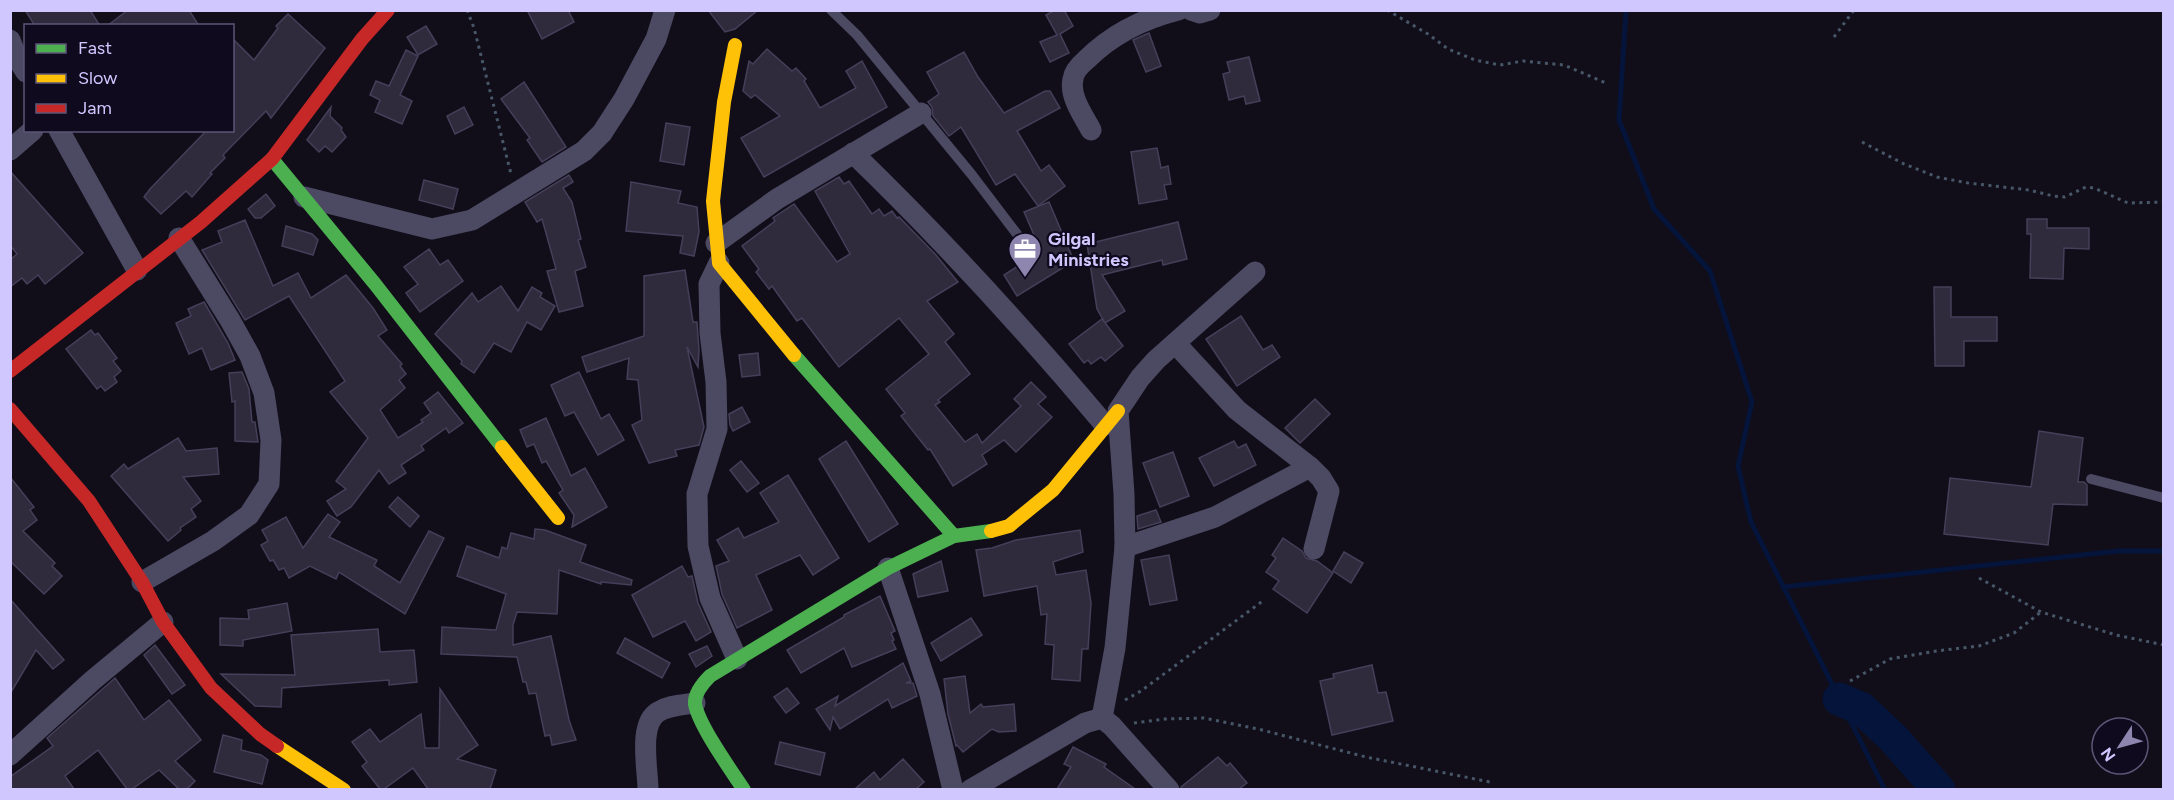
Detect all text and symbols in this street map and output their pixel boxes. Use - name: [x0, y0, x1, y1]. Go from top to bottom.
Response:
- legend: [24, 24, 234, 132]
- text: Fast: [78, 37, 112, 59]
- text: Slow: [78, 67, 117, 89]
- text: Jam: [78, 97, 112, 119]
- place label: Gilgal Ministries: [1048, 228, 1129, 271]
- office icon: Gilgal Ministries: [1007, 231, 1043, 278]
- north arrow: [2090, 716, 2150, 776]
- text: N: [2097, 744, 2120, 765]

